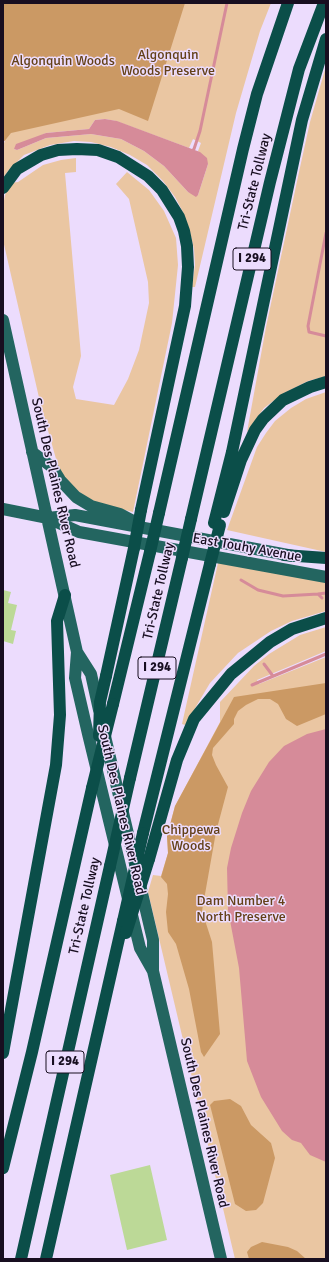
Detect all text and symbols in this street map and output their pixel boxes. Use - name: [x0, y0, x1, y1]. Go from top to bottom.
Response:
- park label: Algonquin Woods Preserve: [121, 47, 215, 80]
- park label: Algonquin Woods: [11, 53, 115, 69]
- street label: Tri-State Tollway: [235, 132, 275, 232]
- road number: I 294: [233, 248, 271, 270]
- street label: South Des Plaines River Road: [27, 396, 83, 570]
- street label: East Touhy Avenue: [191, 530, 303, 566]
- street label: Tri-State Tollway: [140, 541, 178, 641]
- road number: I 294: [138, 657, 176, 679]
- street label: South Des Plaines River Road: [93, 723, 149, 897]
- park label: Chippewa Woods: [162, 822, 220, 854]
- street label: Tri-State Tollway: [66, 856, 104, 956]
- park label: Dam Number 4 North Preserve: [196, 893, 286, 926]
- street label: South Des Plaines River Road: [176, 1036, 232, 1210]
- road number: I 294: [46, 1051, 84, 1073]

